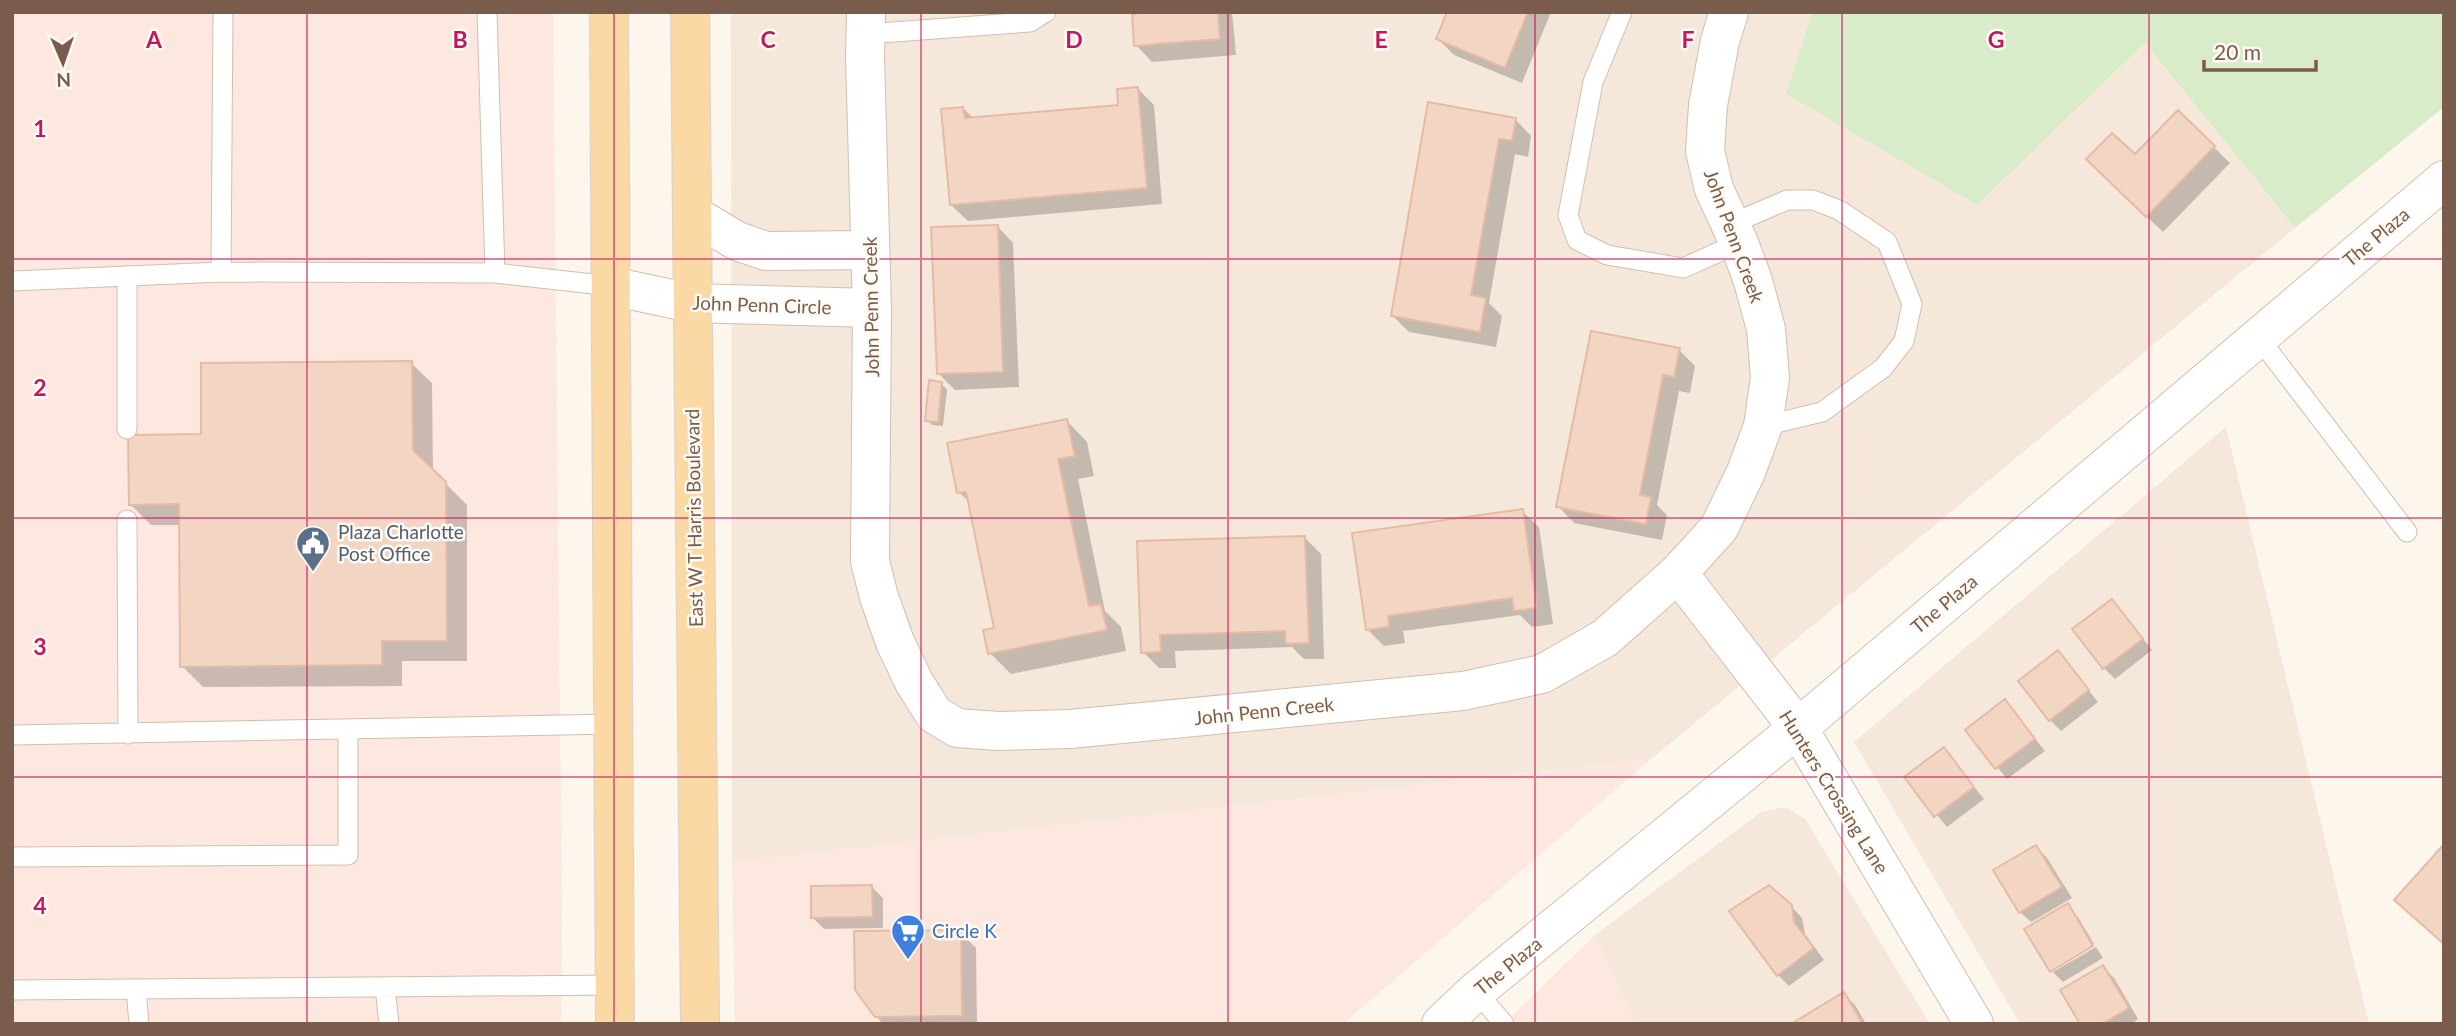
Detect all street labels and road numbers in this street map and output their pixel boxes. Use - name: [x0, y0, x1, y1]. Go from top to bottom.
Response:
- street label: John Penn Creek: [1700, 166, 1769, 306]
- street label: The Plaza: [2338, 202, 2414, 271]
- street label: John Penn Creek: [858, 236, 883, 377]
- street label: John Penn Circle: [692, 291, 832, 318]
- street label: East W T Harris Boulevard: [680, 409, 707, 627]
- street label: The Plaza: [1906, 569, 1982, 638]
- street label: John Penn Creek: [1193, 692, 1335, 729]
- street label: Hunters Crossing Lane: [1775, 706, 1894, 878]
- street label: The Plaza: [1469, 932, 1546, 1000]

